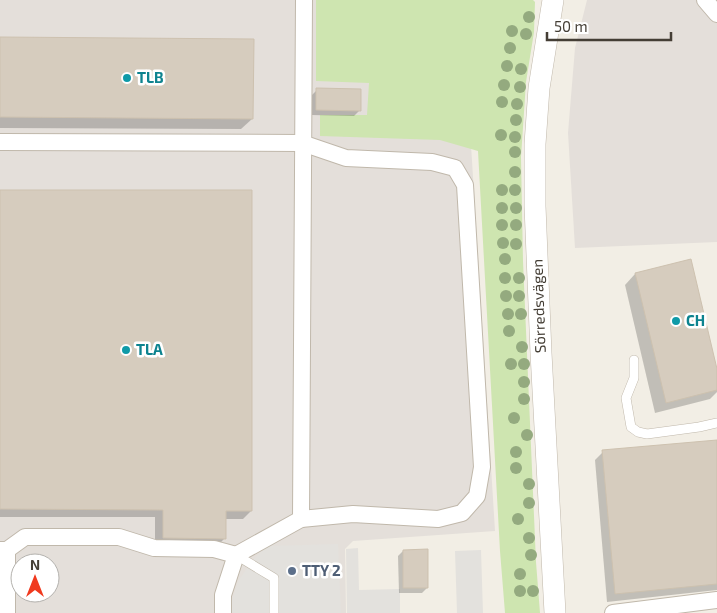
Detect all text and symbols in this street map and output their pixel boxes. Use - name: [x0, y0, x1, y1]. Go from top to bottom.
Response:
- scale bar: [547, 10, 671, 42]
- text: 50 m: [554, 17, 588, 35]
- place label: TLB: [137, 68, 164, 86]
- marker: TLB: [121, 72, 133, 84]
- street label: Sörredsvägen: [527, 259, 549, 353]
- place label: CH: [686, 311, 705, 329]
- marker: CH: [670, 315, 682, 327]
- place label: TLA: [136, 340, 163, 358]
- marker: TLA: [120, 344, 132, 356]
- north arrow: [10, 553, 60, 603]
- text: N: [30, 556, 40, 573]
- place label: TTY 2: [302, 561, 341, 579]
- marker: TTY 2: [286, 565, 298, 577]

